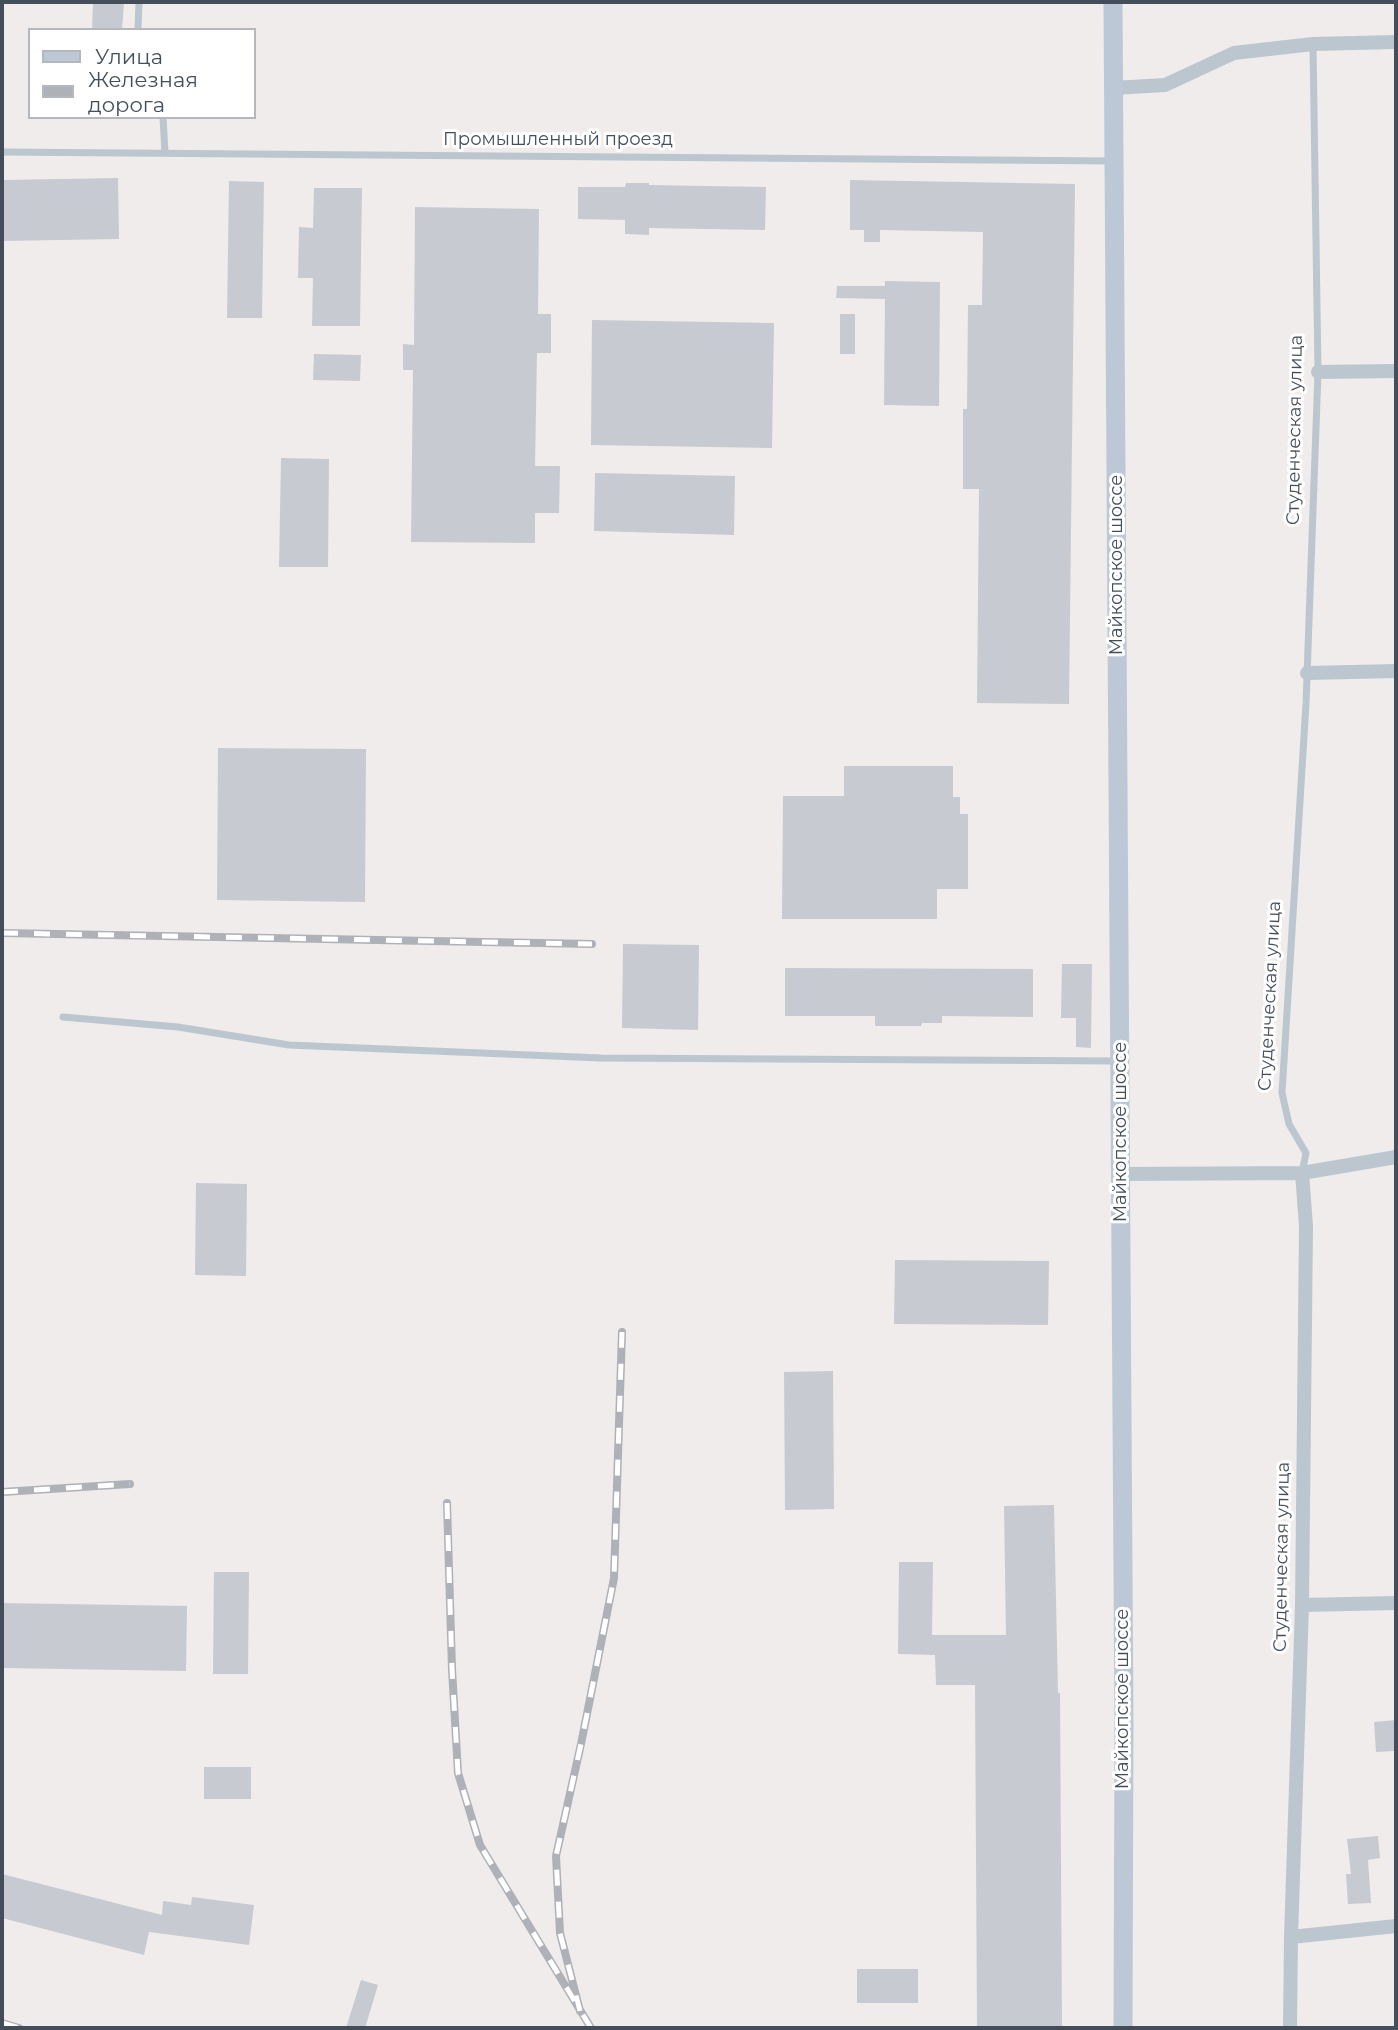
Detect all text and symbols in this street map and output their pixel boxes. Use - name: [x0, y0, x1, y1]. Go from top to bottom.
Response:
- legend: [28, 28, 256, 119]
- text: Улица: [95, 44, 163, 69]
- text: Железная дорога: [88, 67, 198, 117]
- street label: Промышленный проезд: [443, 129, 673, 151]
- street label: Студенческая улица: [1283, 335, 1307, 525]
- street label: Майкопское шоссе: [1106, 475, 1128, 655]
- street label: Студенческая улица: [1254, 900, 1286, 1092]
- street label: Майкопское шоссе: [1110, 1042, 1132, 1222]
- street label: Студенческая улица: [1270, 1462, 1294, 1652]
- street label: Майкопское шоссе: [1112, 1609, 1134, 1789]

